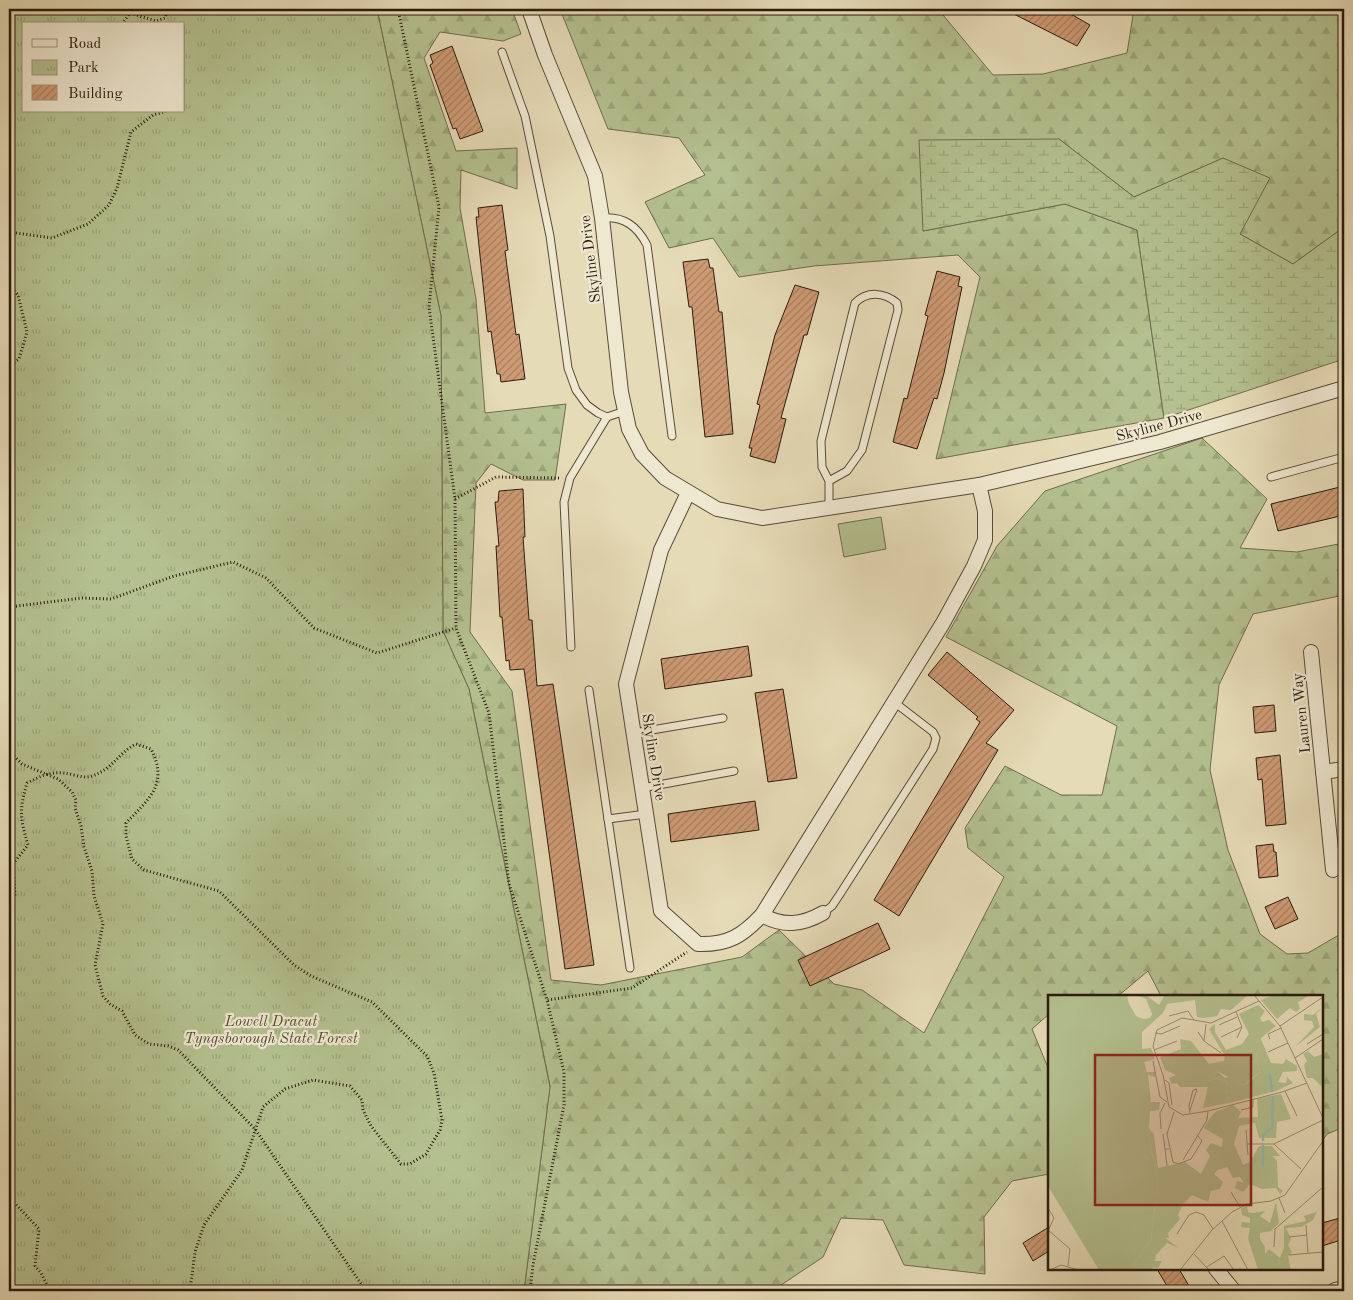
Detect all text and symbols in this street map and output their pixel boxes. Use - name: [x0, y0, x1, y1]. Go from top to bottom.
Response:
- legend: [22, 22, 185, 112]
- text: Road: [68, 37, 102, 52]
- text: Park: [68, 61, 99, 76]
- text: Building: [68, 87, 123, 102]
- street label: Skyline Drive: [579, 214, 604, 304]
- street label: Skyline Drive: [1115, 408, 1204, 445]
- street label: Lauren Way: [1291, 672, 1314, 754]
- street label: Skyline Drive: [638, 712, 667, 802]
- inset map: [1048, 995, 1323, 1270]
- park label: Lowell Dracut Tyngsborough State Forest: [184, 1015, 358, 1047]

